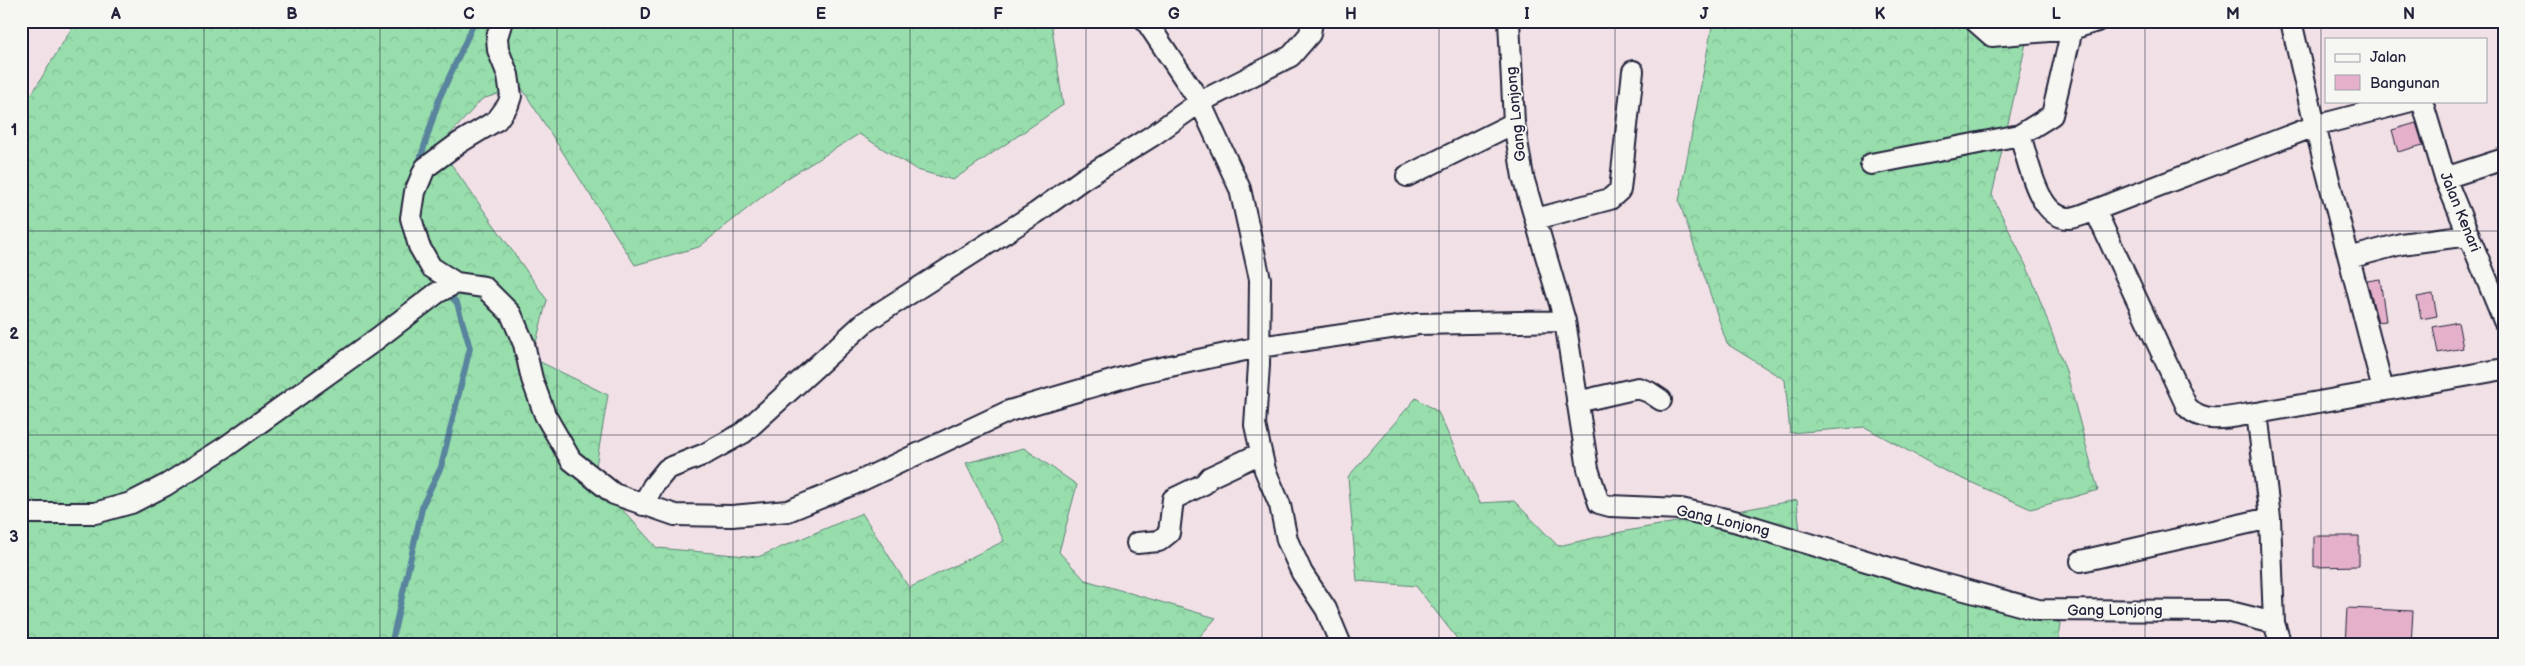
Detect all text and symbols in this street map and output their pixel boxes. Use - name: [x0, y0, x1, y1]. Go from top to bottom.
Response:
- text: A: [110, 5, 121, 24]
- text: B: [286, 5, 298, 24]
- text: C: [463, 5, 475, 24]
- text: D: [639, 5, 651, 24]
- text: E: [816, 5, 826, 24]
- text: F: [993, 5, 1003, 24]
- text: G: [1168, 5, 1180, 24]
- text: H: [1345, 5, 1357, 24]
- text: I: [1524, 5, 1530, 24]
- text: J: [1700, 5, 1709, 24]
- text: K: [1875, 5, 1886, 24]
- text: L: [2051, 5, 2061, 24]
- text: M: [2226, 5, 2240, 24]
- text: N: [2403, 5, 2415, 24]
- legend: [2325, 38, 2488, 102]
- text: Jalan: [2370, 48, 2406, 67]
- street label: Gang Lonjong: [1502, 66, 1530, 162]
- text: Bangunan: [2370, 74, 2440, 93]
- text: 1: [11, 121, 17, 140]
- street label: Jalan Kenari: [2435, 169, 2485, 255]
- text: 2: [9, 325, 19, 344]
- street label: Gang Lonjong: [1674, 501, 1772, 541]
- text: 3: [9, 528, 19, 547]
- street label: Gang Lonjong: [2067, 601, 2163, 620]

